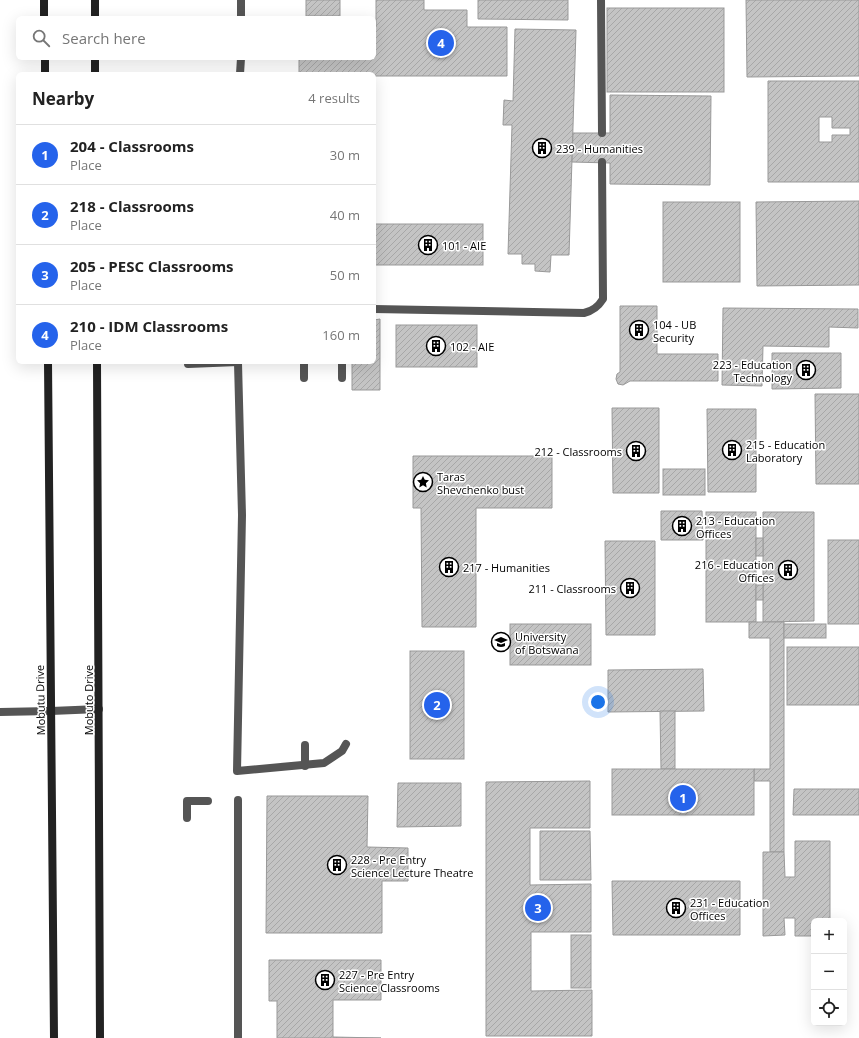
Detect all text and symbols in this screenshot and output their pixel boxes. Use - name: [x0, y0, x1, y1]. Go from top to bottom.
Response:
- search box: [16, 16, 376, 60]
- icon: search: [30, 27, 52, 49]
- text: Search here: [62, 28, 146, 48]
- pin: 4: [428, 28, 454, 58]
- text: Nearby: [32, 87, 94, 110]
- text: 4 results: [308, 89, 360, 107]
- text: 204 - Classrooms: [70, 136, 194, 156]
- building icon: 239 - Humanities: [531, 137, 553, 159]
- place label: 239 - Humanities: [556, 141, 643, 156]
- text: 1: [41, 146, 49, 164]
- text: 30 m: [330, 146, 360, 164]
- text: Place: [70, 156, 102, 174]
- text: 218 - Classrooms: [70, 196, 194, 216]
- text: 2: [41, 206, 49, 224]
- text: 40 m: [330, 206, 360, 224]
- text: Place: [70, 216, 102, 234]
- building icon: 101 - AIE: [417, 234, 439, 256]
- place label: 101 - AIE: [442, 238, 486, 253]
- text: 205 - PESC Classrooms: [70, 256, 234, 276]
- text: 3: [41, 266, 49, 284]
- text: 50 m: [330, 266, 360, 284]
- text: Place: [70, 276, 102, 294]
- text: 210 - IDM Classrooms: [70, 316, 228, 336]
- place label: 104 - UB Security: [653, 317, 696, 345]
- building icon: 104 - UB Security: [628, 319, 650, 341]
- text: 4: [41, 326, 49, 344]
- text: 160 m: [322, 326, 360, 344]
- building icon: 102 - AIE: [425, 335, 447, 357]
- text: Place: [70, 336, 102, 354]
- place label: 102 - AIE: [450, 339, 494, 354]
- place label: 223 - Education Technology: [713, 357, 792, 385]
- building icon: 223 - Education Technology: [795, 359, 817, 381]
- place label: 215 - Education Laboratory: [746, 437, 825, 465]
- building icon: 215 - Education Laboratory: [721, 439, 743, 461]
- building icon: 212 - Classrooms: [625, 440, 647, 462]
- place label: 212 - Classrooms: [534, 444, 622, 459]
- place label: Taras Shevchenko bust: [437, 469, 524, 497]
- place icon: Taras Shevchenko bust: [412, 471, 434, 493]
- place label: 213 - Education Offices: [696, 513, 775, 541]
- building icon: 213 - Education Offices: [671, 515, 693, 537]
- building icon: 217 - Humanities: [438, 556, 460, 578]
- place label: 216 - Education Offices: [695, 557, 774, 585]
- building icon: 216 - Education Offices: [777, 559, 799, 581]
- place label: 217 - Humanities: [463, 560, 550, 575]
- building icon: 211 - Classrooms: [619, 577, 641, 599]
- place label: 211 - Classrooms: [528, 581, 616, 596]
- place label: University of Botswana: [515, 629, 579, 657]
- school or university icon: University of Botswana: [490, 631, 512, 653]
- street label: Mobutu Drive: [32, 665, 48, 735]
- street label: Mobuto Drive: [81, 665, 96, 735]
- pin: 2: [424, 690, 450, 720]
- your location: [588, 692, 608, 712]
- pin: 1: [670, 783, 696, 813]
- place label: 228 - Pre Entry Science Lecture Theatre: [351, 852, 473, 880]
- building icon: 228 - Pre Entry Science Lecture Theatre: [326, 854, 348, 876]
- pin: 3: [525, 893, 551, 923]
- place label: 231 - Education Offices: [690, 895, 769, 923]
- building icon: 231 - Education Offices: [665, 897, 687, 919]
- map controls: [811, 918, 847, 1026]
- button: +: [811, 918, 847, 954]
- button: −: [811, 954, 847, 990]
- place label: 227 - Pre Entry Science Classrooms: [339, 967, 440, 995]
- building icon: 227 - Pre Entry Science Classrooms: [314, 969, 336, 991]
- button: locate: [811, 990, 847, 1026]

